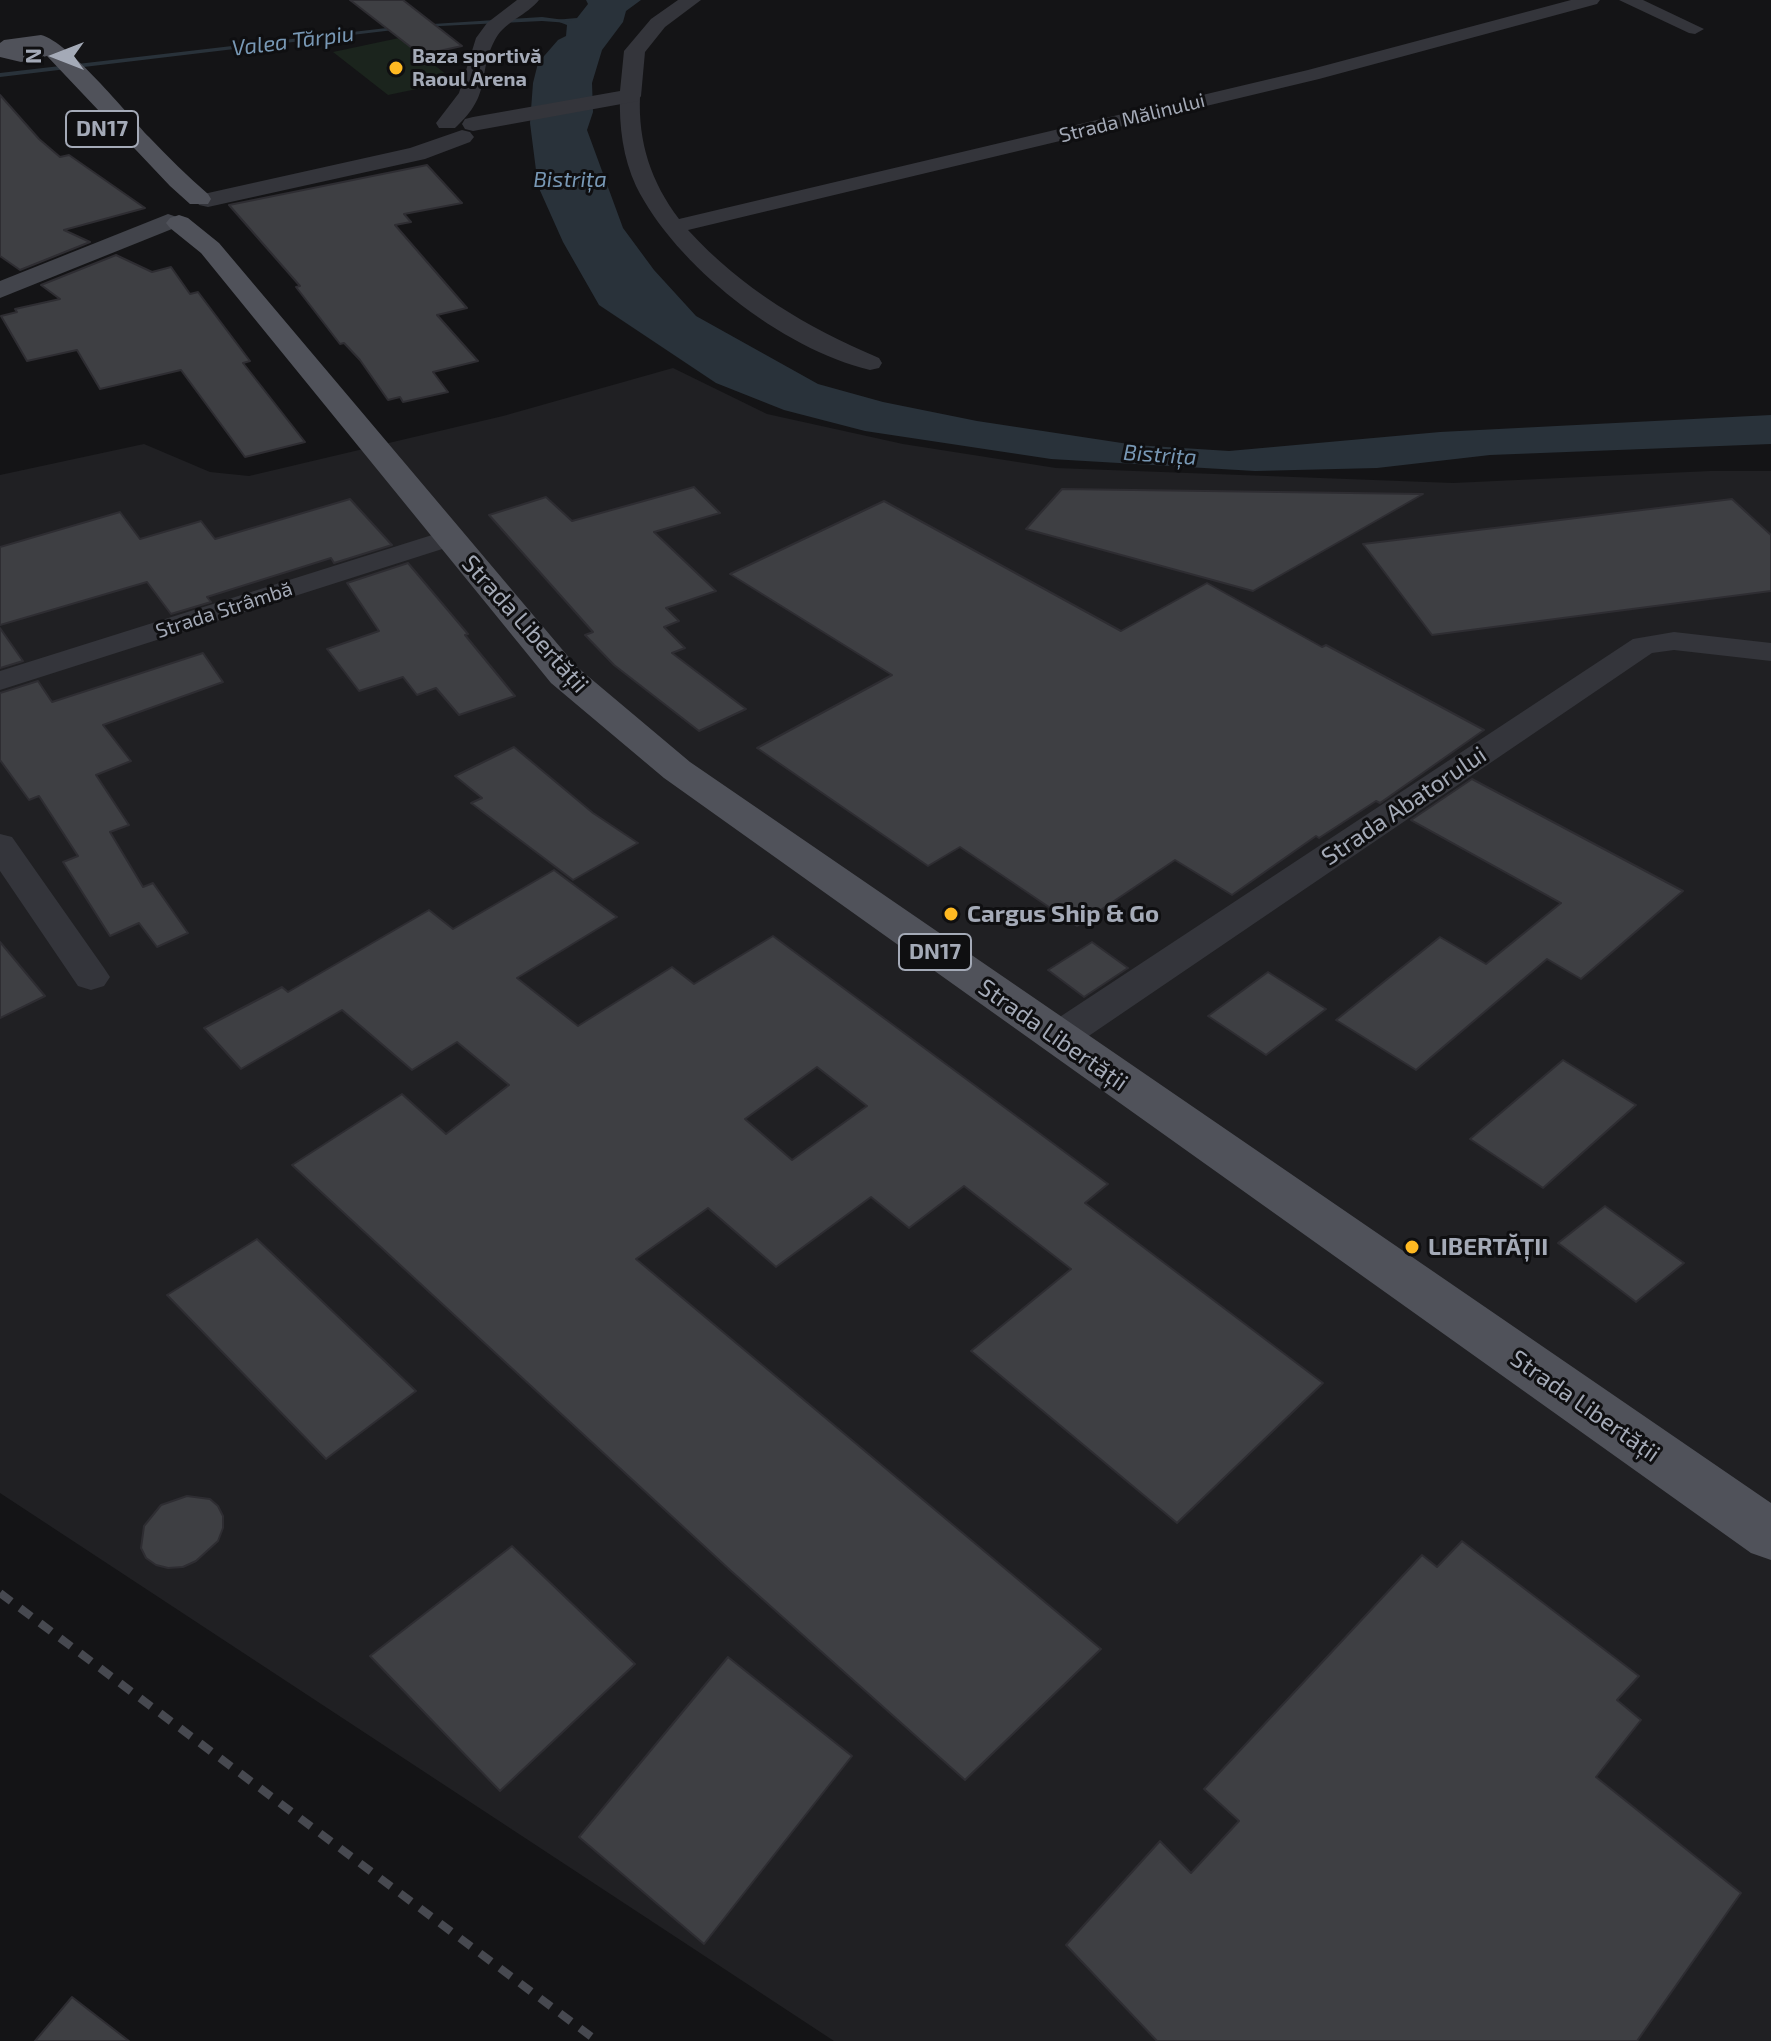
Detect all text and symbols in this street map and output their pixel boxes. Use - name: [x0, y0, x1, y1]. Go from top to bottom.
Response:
- north arrow: [16, 16, 96, 96]
- water label: Valea Tărpiu: [230, 20, 356, 62]
- place label: Baza sportivă Raoul Arena: [412, 44, 542, 91]
- text: N: [19, 48, 45, 64]
- marker: Baza sportivă Raoul Arena: [387, 59, 405, 77]
- street label: Strada Mălinului: [1057, 88, 1207, 148]
- road number: DN17: [66, 111, 138, 147]
- water label: Bistrița: [533, 167, 607, 193]
- water label: Bistrița: [1122, 439, 1198, 471]
- street label: Strada Libertății: [456, 549, 594, 699]
- street label: Strada Strâmbă: [153, 577, 295, 643]
- street label: Strada Abatorului: [1316, 740, 1492, 872]
- place label: Cargus Ship & Go: [967, 900, 1159, 928]
- marker: Cargus Ship & Go: [942, 905, 960, 923]
- road number: DN17: [899, 934, 971, 970]
- street label: Strada Libertății: [973, 973, 1133, 1097]
- place label: LIBERTĂȚII: [1428, 1233, 1548, 1261]
- marker: LIBERTĂȚII: [1403, 1238, 1421, 1256]
- street label: Strada Libertății: [1505, 1344, 1665, 1468]

